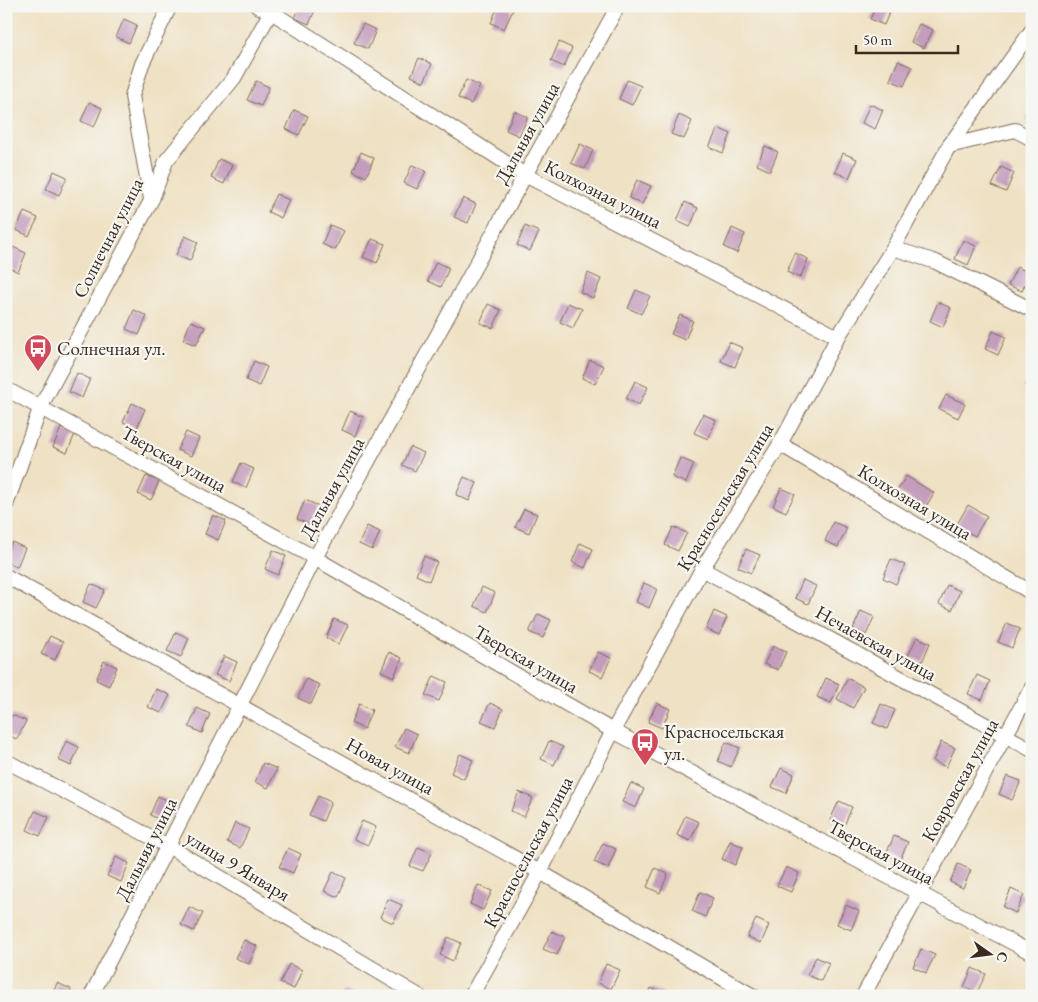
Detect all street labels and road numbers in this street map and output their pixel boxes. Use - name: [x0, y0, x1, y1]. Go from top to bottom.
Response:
- street label: Дальняя улица: [489, 77, 565, 188]
- street label: Колхозная улица: [540, 154, 666, 234]
- street label: Солнечная улица: [67, 173, 149, 302]
- street label: Красносельская улица: [671, 418, 779, 576]
- street label: Тверская улица: [117, 420, 231, 498]
- street label: Дальняя улица: [294, 432, 370, 543]
- street label: Колхозная улица: [854, 458, 977, 546]
- street label: Нечаевская улица: [811, 599, 941, 687]
- street label: Тверская улица: [469, 619, 583, 699]
- street label: Ковровская улица: [916, 713, 1004, 846]
- street label: Новая улица: [341, 732, 439, 801]
- street label: Красносельская улица: [477, 771, 579, 932]
- street label: Дальняя улица: [109, 793, 183, 905]
- street label: Тверская улица: [824, 814, 939, 891]
- street label: улица 9 Января: [181, 825, 295, 907]

